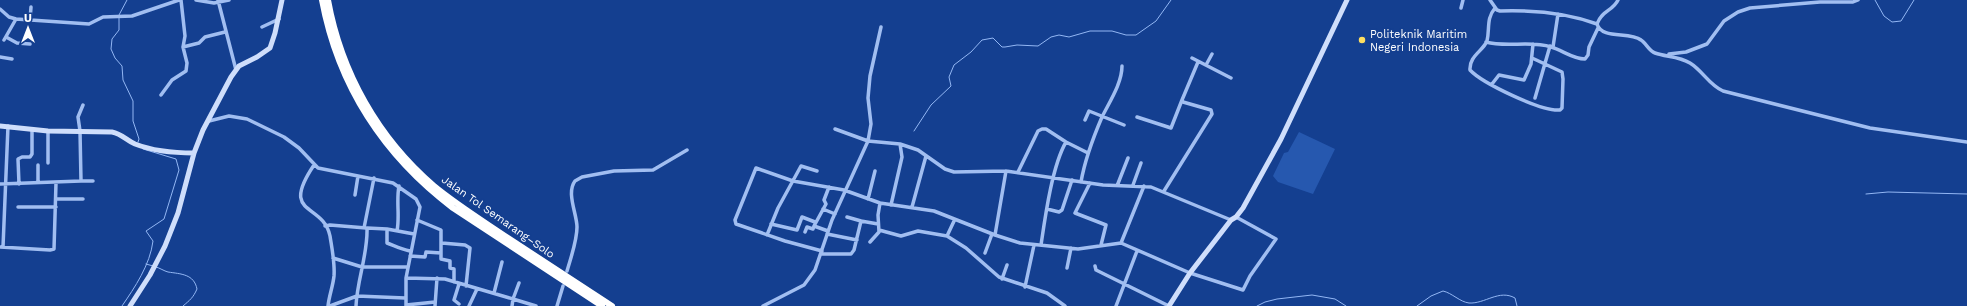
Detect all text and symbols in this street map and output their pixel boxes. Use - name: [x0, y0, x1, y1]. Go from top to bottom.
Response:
- north arrow: [8, 8, 48, 48]
- text: U: [24, 12, 32, 25]
- place label: Politeknik Maritim Negeri Indonesia: [1370, 28, 1467, 54]
- marker: Politeknik Maritim Negeri Indonesia: [1357, 35, 1367, 45]
- street label: Jalan Tol Semarang–Solo: [439, 173, 557, 261]

